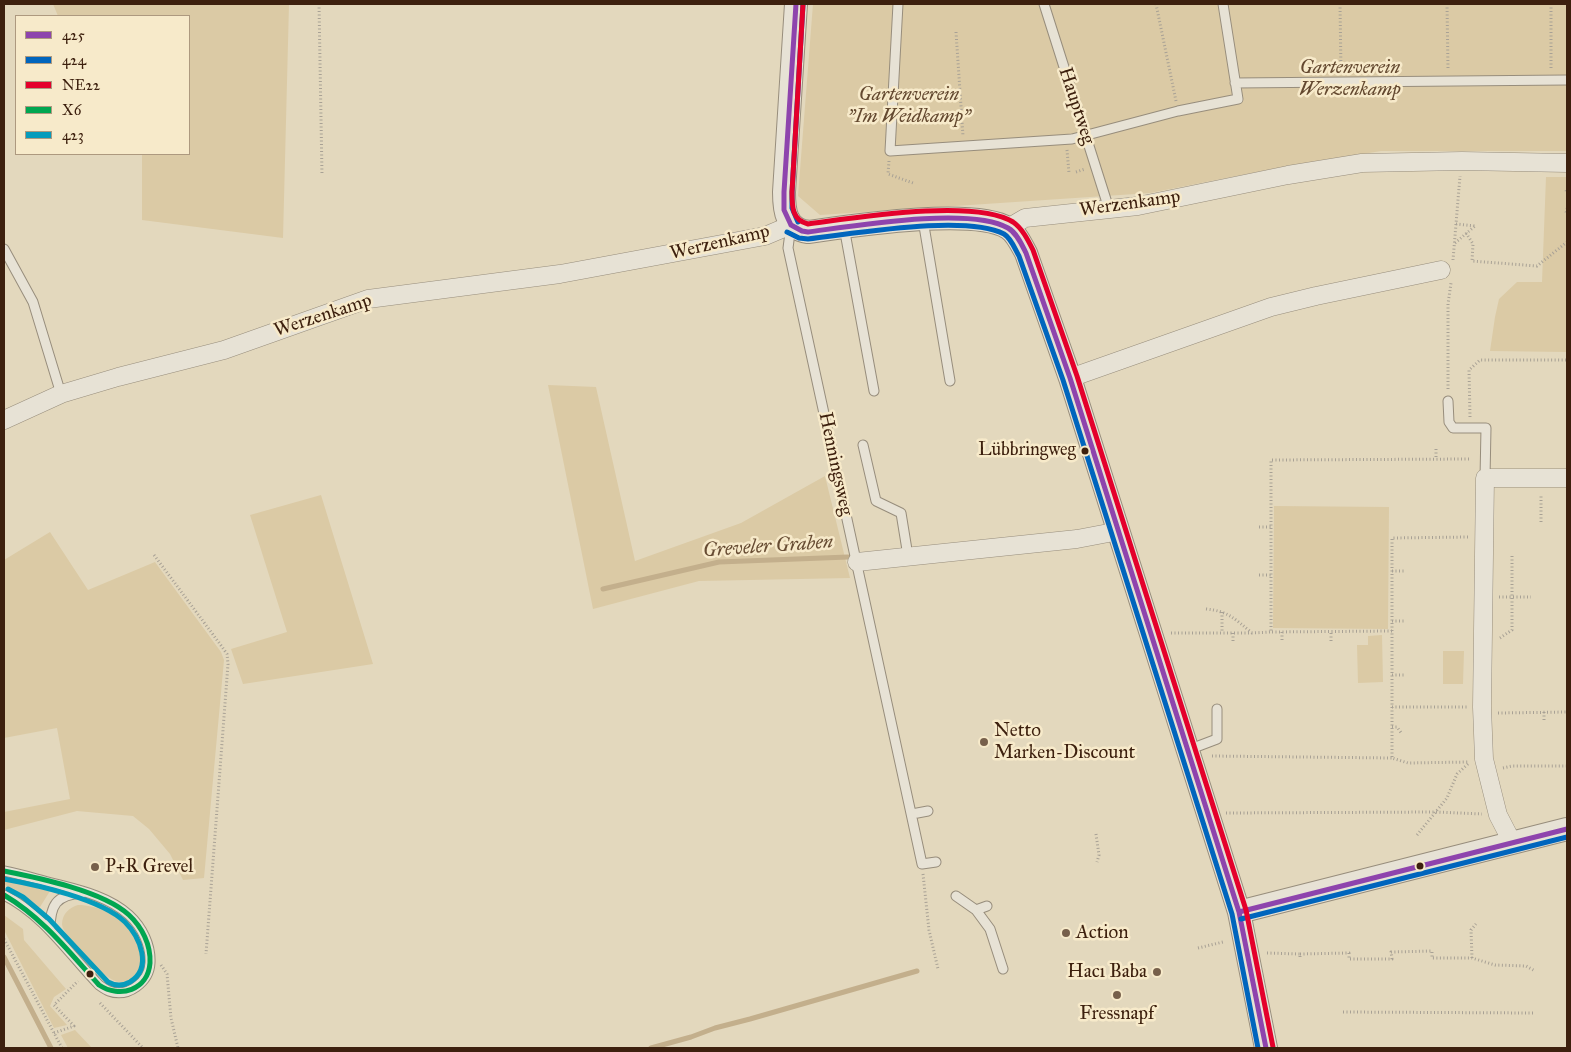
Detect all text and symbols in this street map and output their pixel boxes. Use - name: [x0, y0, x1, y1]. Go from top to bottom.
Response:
- legend: [15, 15, 190, 155]
- text: 425: [62, 26, 85, 44]
- text: 424: [62, 51, 86, 69]
- park label: Gartenverein Werzenkamp: [1299, 57, 1401, 101]
- street label: Hauptweg: [1053, 64, 1099, 148]
- text: NE22: [62, 76, 100, 94]
- park label: Gartenverein "Im Weidkamp": [847, 84, 971, 128]
- text: X6: [62, 101, 81, 119]
- text: 423: [62, 126, 84, 144]
- street label: Werzenkamp: [1078, 186, 1182, 222]
- street label: Werzenkamp: [668, 220, 772, 266]
- street label: Werzenkamp: [271, 289, 375, 343]
- street label: Henningsweg: [813, 410, 857, 518]
- place label: Lübbringweg: [978, 440, 1076, 462]
- marker: Lübbringweg: [1080, 446, 1090, 456]
- water label: Greveler Graben: [702, 530, 834, 564]
- place label: Netto Marken-Discount: [994, 720, 1135, 764]
- marker: Netto Marken-Discount: [978, 736, 990, 748]
- place label: P+R Grevel: [105, 856, 193, 878]
- marker: P+R Grevel: [89, 861, 101, 873]
- unlabelled marker: [1415, 861, 1425, 871]
- place label: Action: [1076, 922, 1129, 944]
- marker: Action: [1060, 927, 1072, 939]
- place label: Hacı Baba: [1067, 961, 1147, 983]
- marker: Hacı Baba: [1151, 966, 1163, 978]
- unlabelled marker: [85, 969, 95, 979]
- marker: Fressnapf: [1111, 989, 1123, 1001]
- place label: Fressnapf: [1080, 1003, 1154, 1025]

